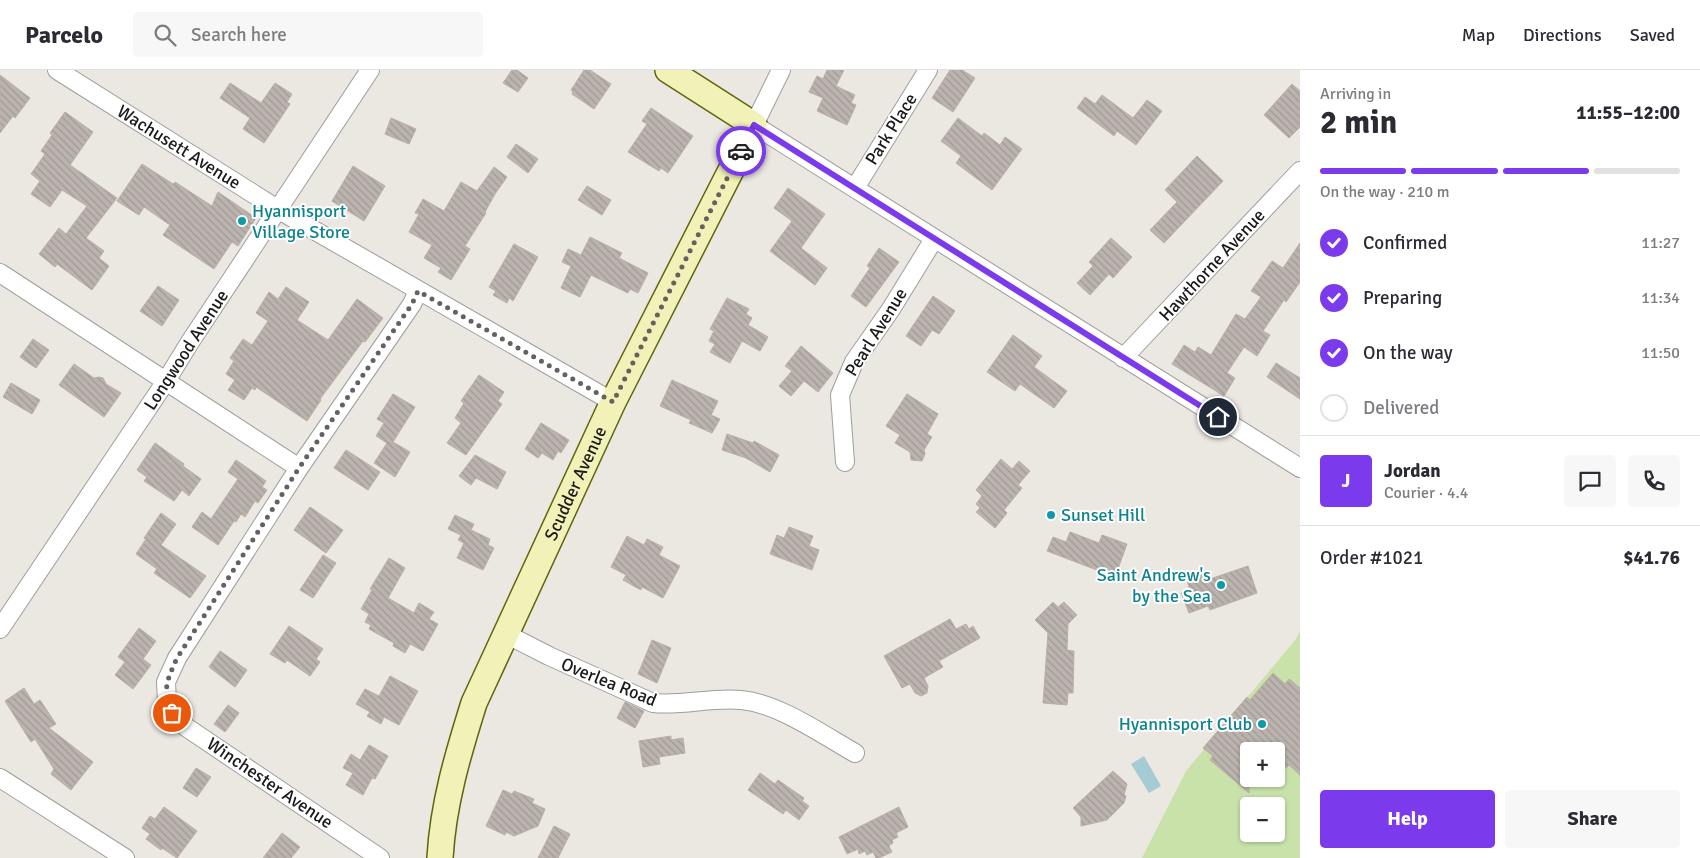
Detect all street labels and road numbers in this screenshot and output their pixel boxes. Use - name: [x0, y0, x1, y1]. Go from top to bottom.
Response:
- street label: Park Place: [860, 89, 922, 169]
- street label: Wachusett Avenue: [113, 100, 245, 194]
- street label: Hawthorne Avenue: [1154, 204, 1270, 326]
- street label: Pearl Avenue: [840, 284, 912, 380]
- street label: Longwood Avenue: [139, 286, 233, 414]
- street label: Scudder Avenue: [540, 423, 611, 544]
- street label: Overlea Road: [558, 653, 660, 711]
- street label: Winchester Avenue: [203, 733, 337, 833]

